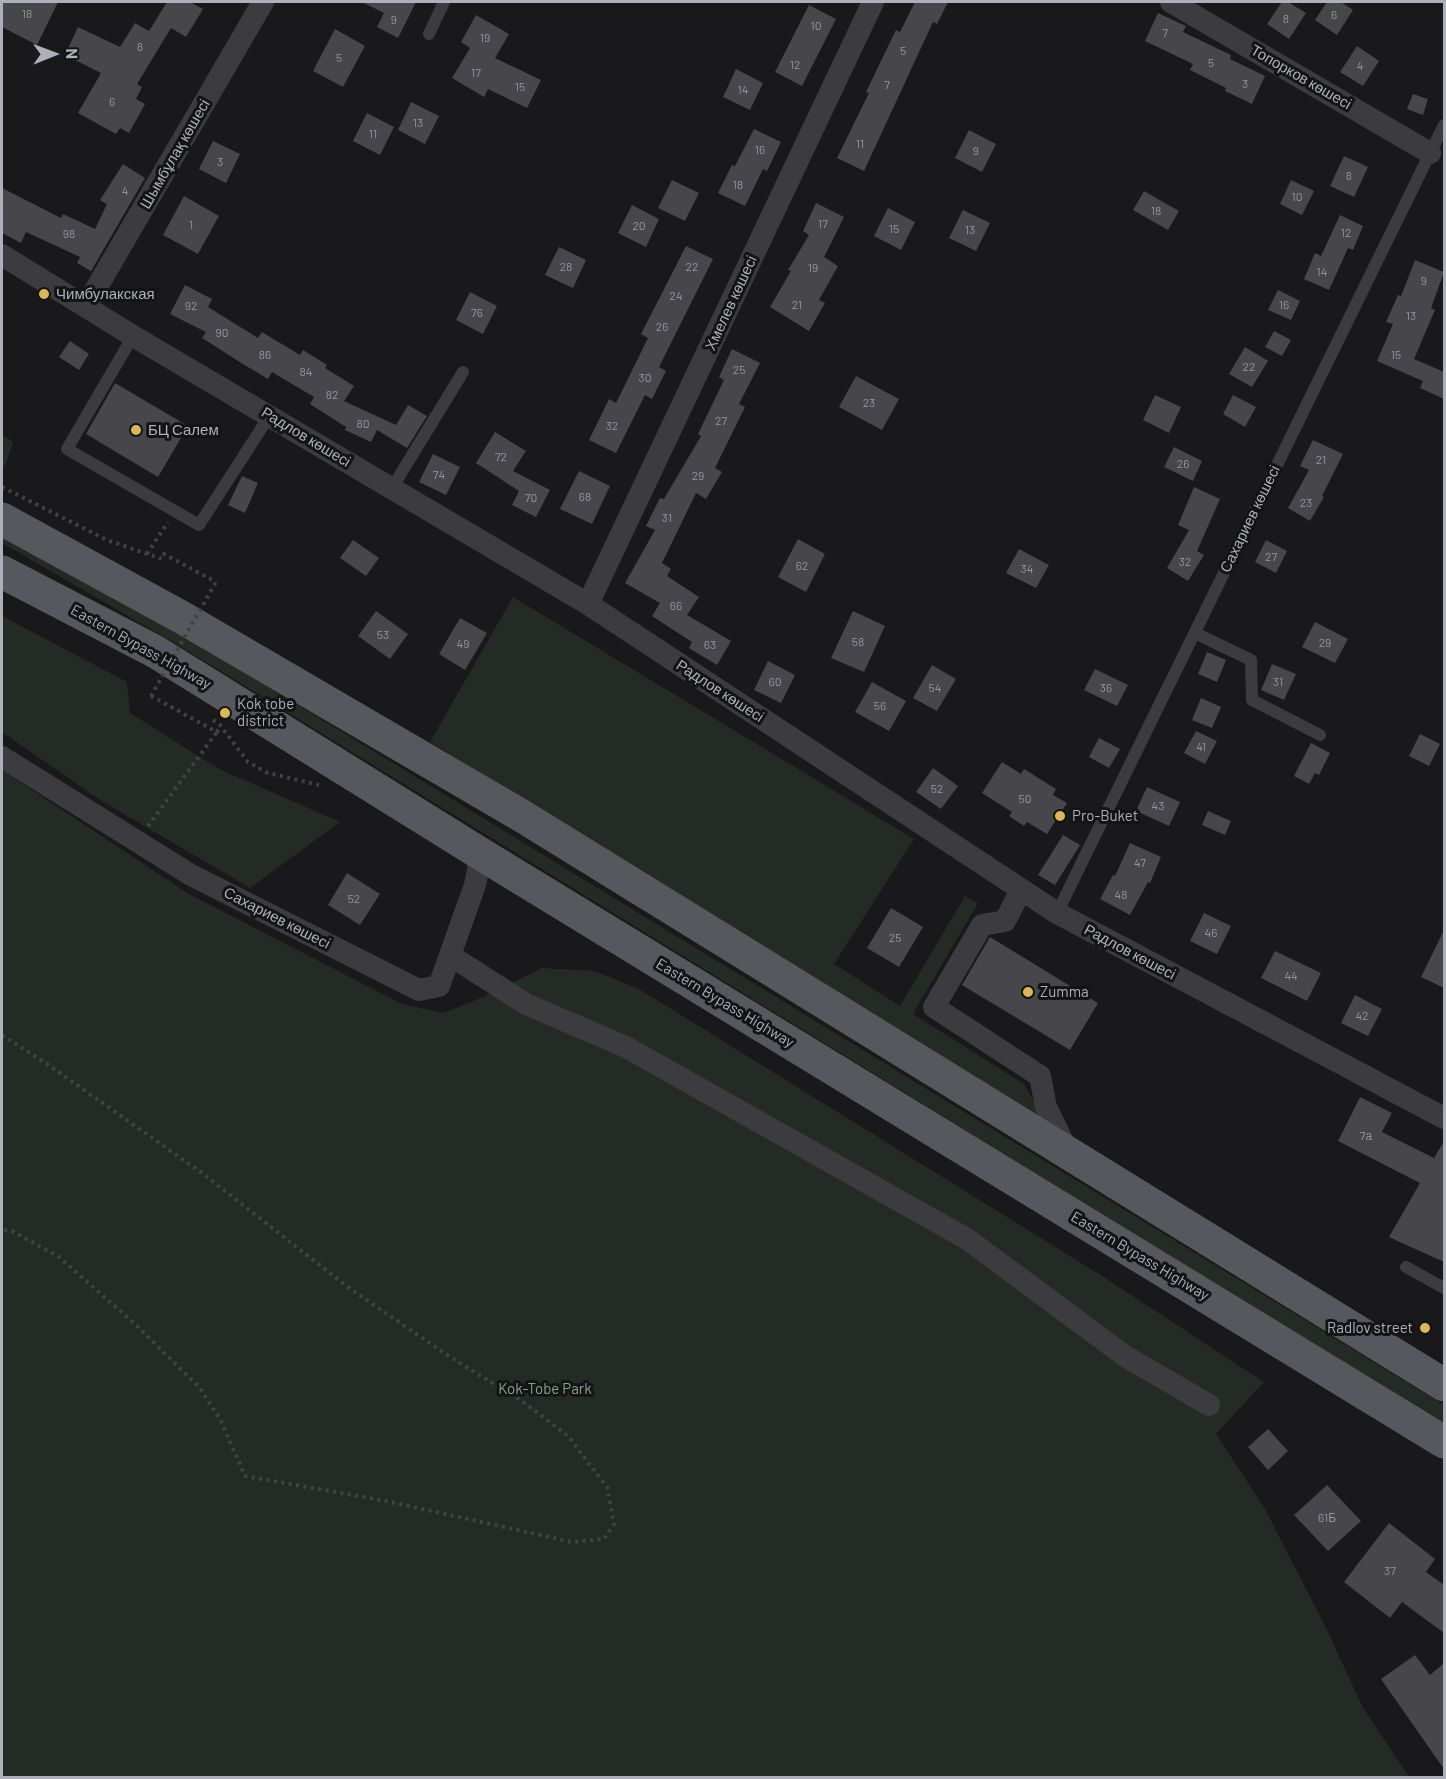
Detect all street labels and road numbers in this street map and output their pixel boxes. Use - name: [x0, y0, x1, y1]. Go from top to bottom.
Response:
- street label: Топорков көшесі: [1247, 41, 1355, 113]
- street label: Шымбұлақ көшесі: [136, 96, 214, 212]
- street label: Хмелев көшесі: [701, 253, 761, 353]
- street label: Радлов көшесі: [258, 403, 354, 471]
- street label: Сахариев көшесі: [1216, 462, 1284, 576]
- street label: Eastern Bypass Highway: [68, 601, 214, 693]
- street label: Радлов көшесі: [673, 656, 767, 726]
- street label: Сахариев көшесі: [221, 883, 333, 953]
- street label: Радлов көшесі: [1081, 920, 1179, 984]
- street label: Eastern Bypass Highway: [653, 955, 797, 1051]
- street label: Eastern Bypass Highway: [1068, 1208, 1212, 1304]

